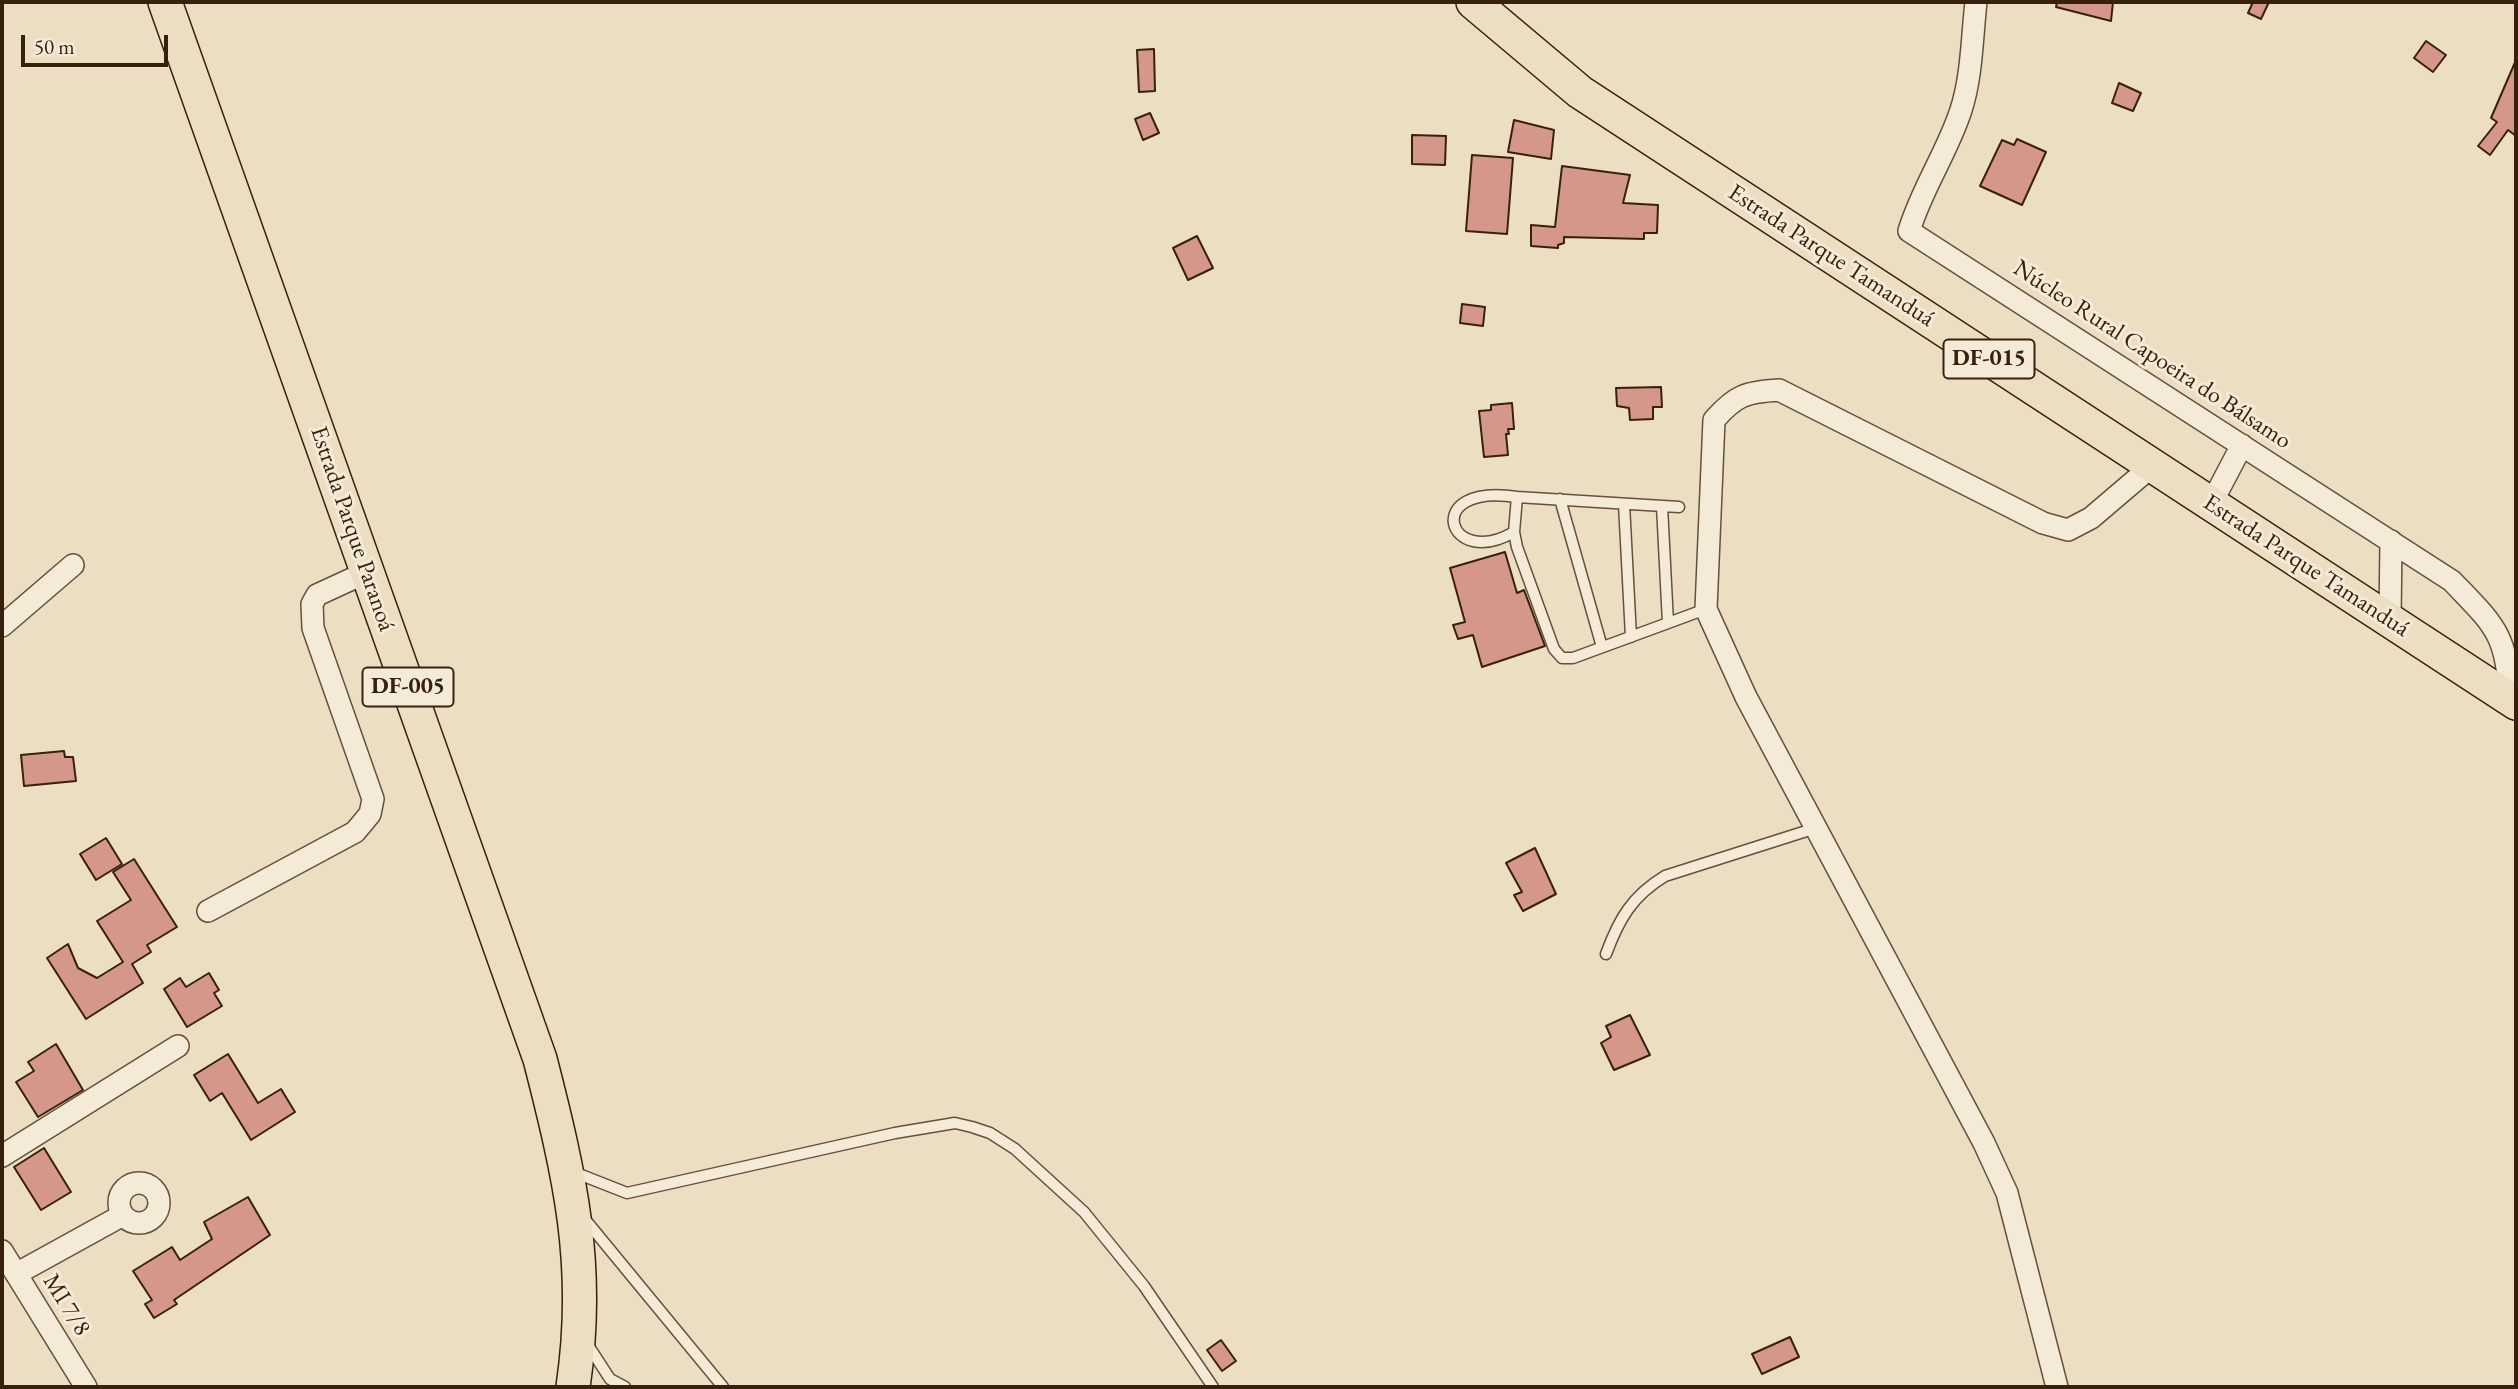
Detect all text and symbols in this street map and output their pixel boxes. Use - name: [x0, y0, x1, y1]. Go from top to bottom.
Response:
- scale bar: [24, 21, 172, 65]
- text: 50 m: [34, 33, 75, 60]
- street label: Estrada Parque Tamanduá: [1722, 178, 1940, 334]
- street label: Núcleo Rural Capoeira do Bálsamo: [2008, 254, 2296, 456]
- road number: DF-015: [1944, 340, 2035, 378]
- street label: Estrada Parque Paranoá: [303, 423, 401, 635]
- street label: Estrada Parque Tamanduá: [2197, 488, 2415, 644]
- road number: DF-005: [362, 667, 453, 706]
- street label: MI 7/8: [36, 1269, 96, 1341]

